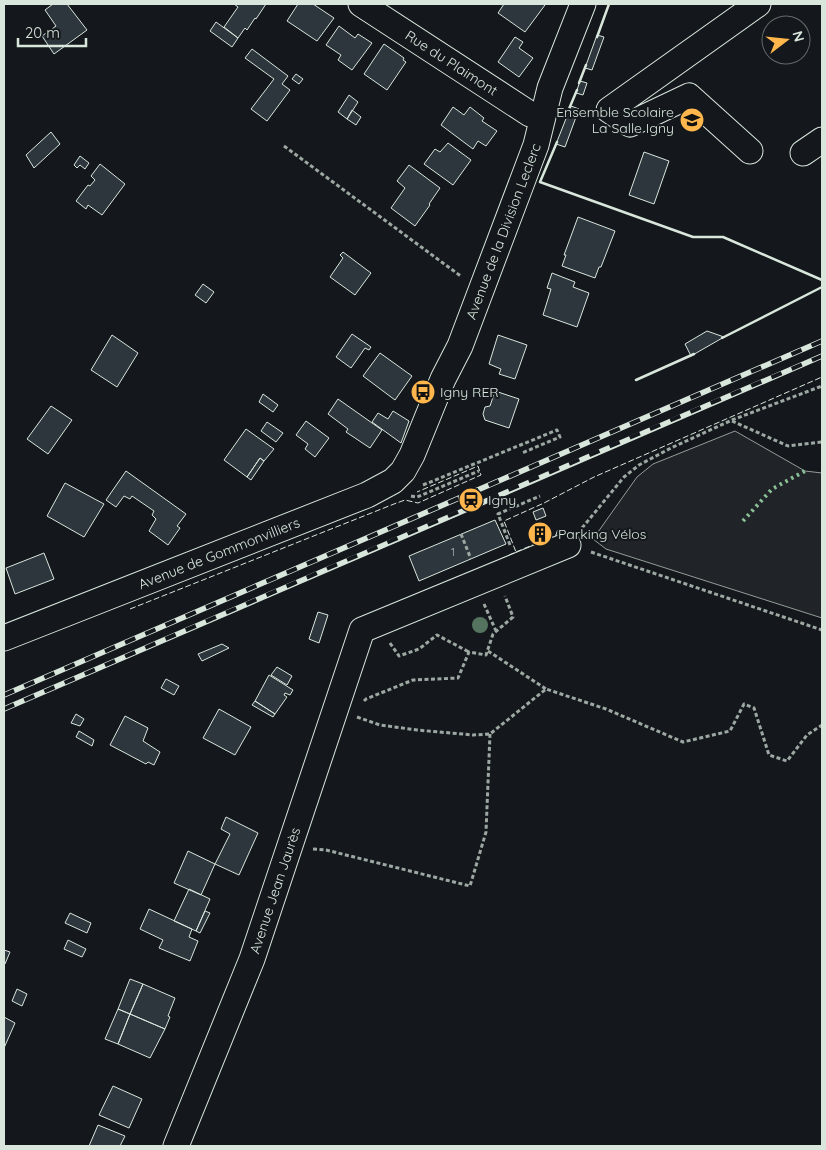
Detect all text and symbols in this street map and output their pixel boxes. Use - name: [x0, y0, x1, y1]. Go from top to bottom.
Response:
- scale bar: [18, 15, 85, 47]
- north arrow: [761, 15, 811, 65]
- text: 20 m: [25, 23, 60, 42]
- street label: Rue du Plaimont: [402, 26, 501, 100]
- text: N: [788, 29, 809, 44]
- place label: Ensemble Scolaire La Salle Igny: [556, 103, 674, 137]
- school or university icon: Ensemble Scolaire La Salle Igny: [679, 107, 705, 133]
- street label: Avenue de la Division Leclerc: [462, 141, 545, 322]
- bus stop icon: Igny RER: [410, 379, 436, 405]
- place label: Igny RER: [440, 383, 499, 401]
- station icon: Igny: [458, 487, 484, 513]
- place label: Igny: [488, 491, 516, 509]
- street label: Avenue de Gommonvilliers: [136, 513, 302, 593]
- building icon: Parking Vélos: [527, 521, 553, 547]
- place label: Parking Vélos: [558, 525, 646, 543]
- house number: 1: [451, 545, 455, 559]
- street label: Avenue Jean Jaurès: [245, 825, 304, 956]

